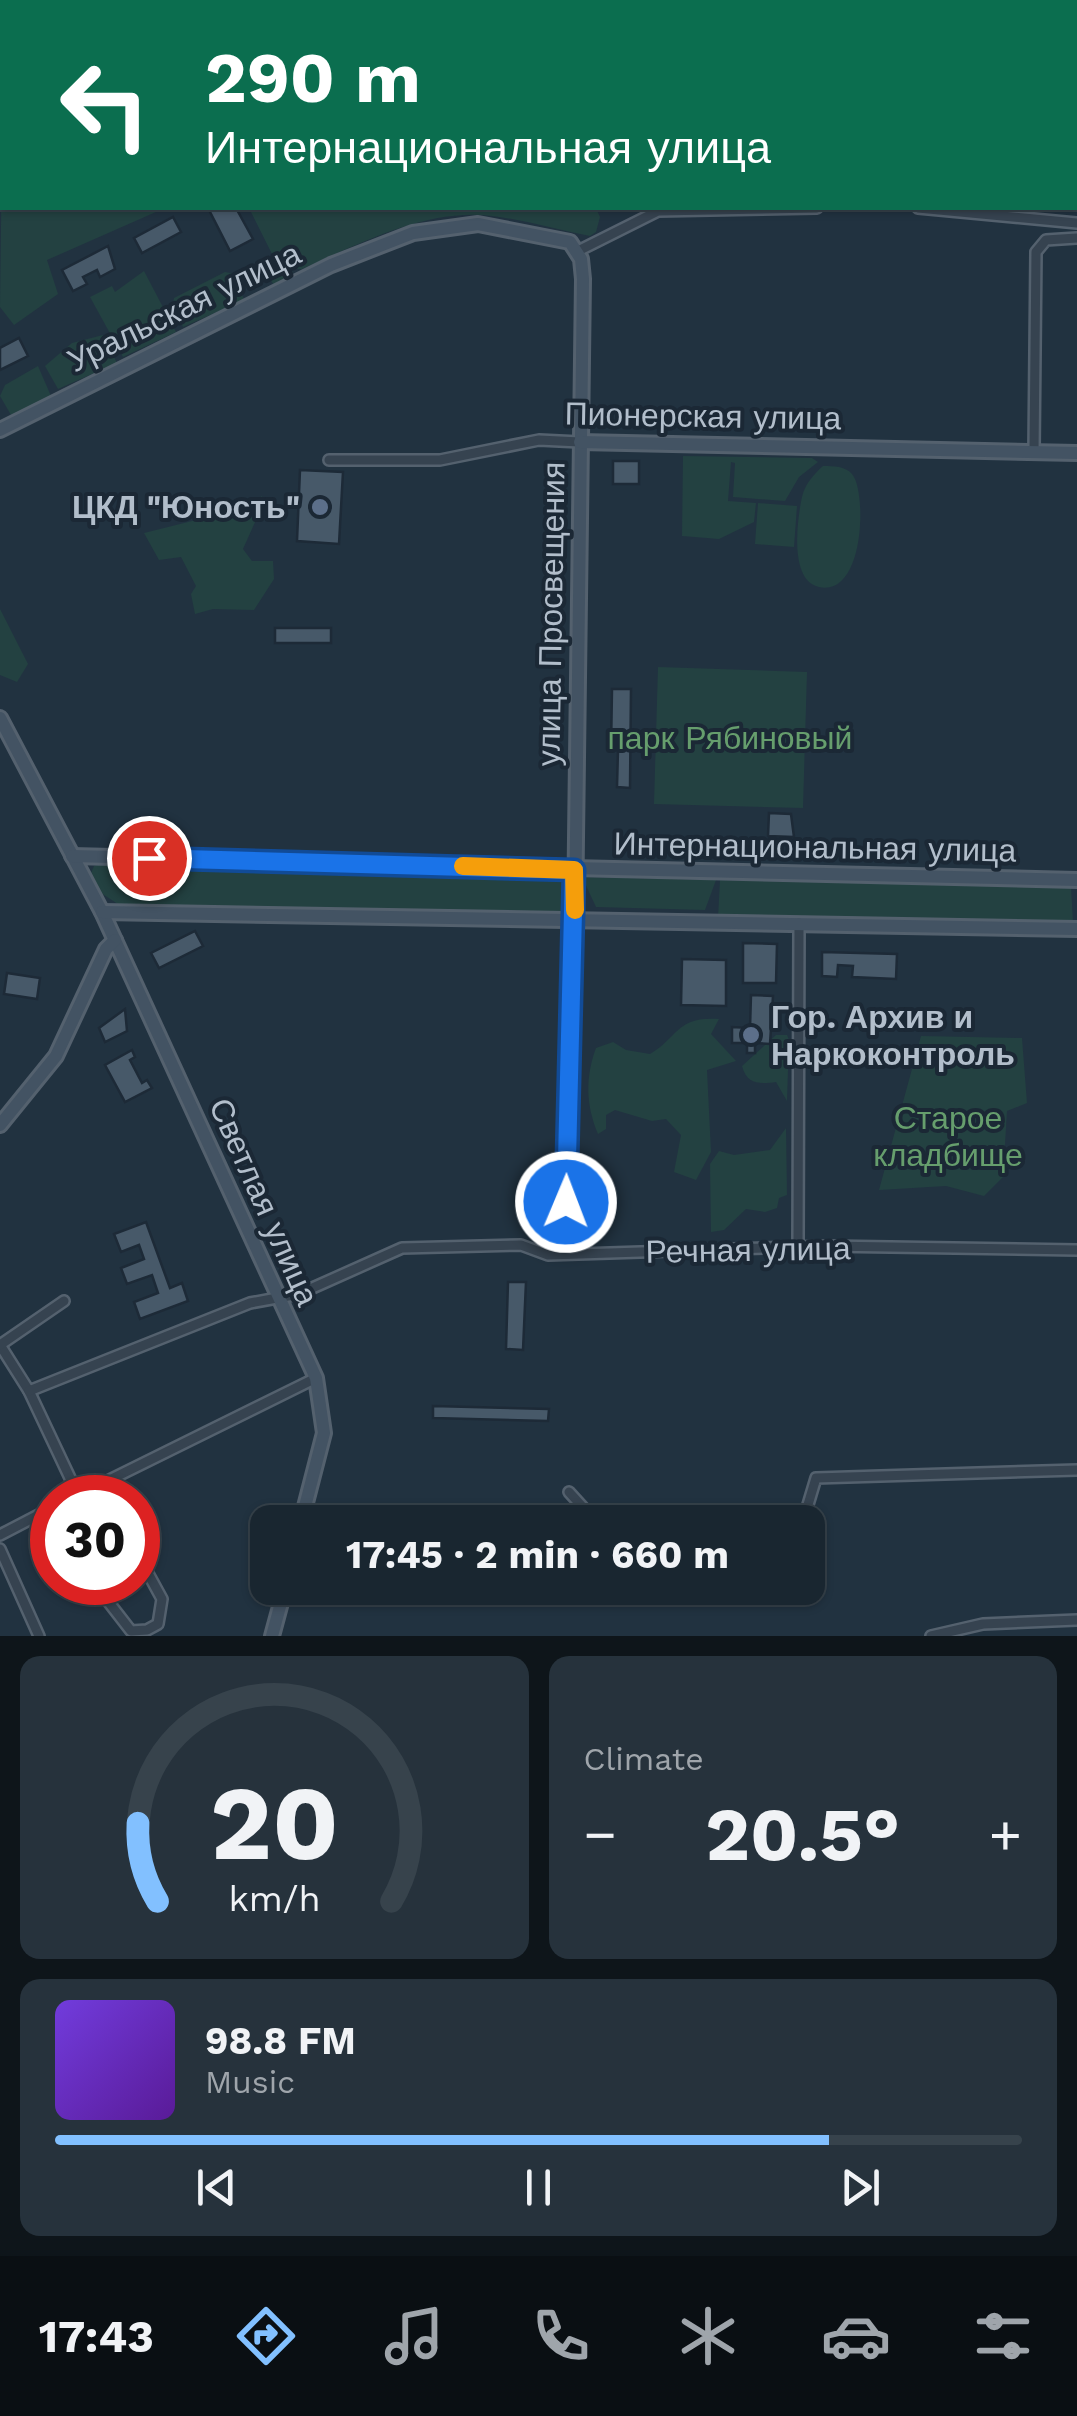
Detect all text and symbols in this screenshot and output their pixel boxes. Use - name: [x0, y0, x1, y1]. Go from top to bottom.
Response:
- text: 290 m: [205, 37, 421, 119]
- icon: left: [40, 40, 170, 170]
- text: Интернациональная улица: [205, 121, 771, 174]
- street label: Уральская улица: [61, 234, 307, 380]
- street label: Пионерская улица: [564, 395, 842, 437]
- street label: улица Просвещения: [529, 461, 573, 767]
- place label: ЦКД "Юность": [72, 488, 300, 526]
- marker: ЦКД "Юность": [309, 496, 331, 518]
- park label: парк Рябиновый: [608, 719, 853, 757]
- pin: [107, 816, 192, 901]
- street label: Интернациональная улица: [613, 824, 1017, 870]
- icon: arrive: [122, 831, 177, 886]
- place label: Гор. Архив и Наркоконтроль: [771, 998, 1015, 1073]
- marker: Гор. Архив и Наркоконтроль: [740, 1024, 762, 1046]
- street label: Светлая улица: [201, 1092, 327, 1312]
- park label: Старое кладбище: [873, 1099, 1023, 1174]
- position arrow: [514, 1150, 618, 1254]
- street label: Речная улица: [645, 1229, 851, 1271]
- speed limit sign: 30: [30, 1475, 160, 1605]
- text: 17:45 · 2 min · 660 m: [346, 1533, 729, 1577]
- text: Climate: [584, 1740, 704, 1778]
- text: 20: [210, 1762, 339, 1884]
- text: 20.5°: [705, 1790, 900, 1878]
- text: −: [584, 1802, 617, 1866]
- text: +: [989, 1802, 1022, 1866]
- text: km/h: [228, 1878, 320, 1920]
- text: 98.8 FM: [205, 2019, 356, 2063]
- text: Music: [205, 2063, 295, 2101]
- icon: previous: [189, 2160, 244, 2215]
- icon: pause: [511, 2160, 566, 2215]
- icon: next: [833, 2160, 888, 2215]
- icon: directions: [231, 2301, 301, 2371]
- icon: music: [379, 2301, 449, 2371]
- icon: phone: [526, 2301, 596, 2371]
- icon: climate: [673, 2301, 743, 2371]
- icon: car: [821, 2301, 891, 2371]
- icon: filters: [968, 2301, 1038, 2371]
- text: 17:43: [39, 2310, 154, 2363]

